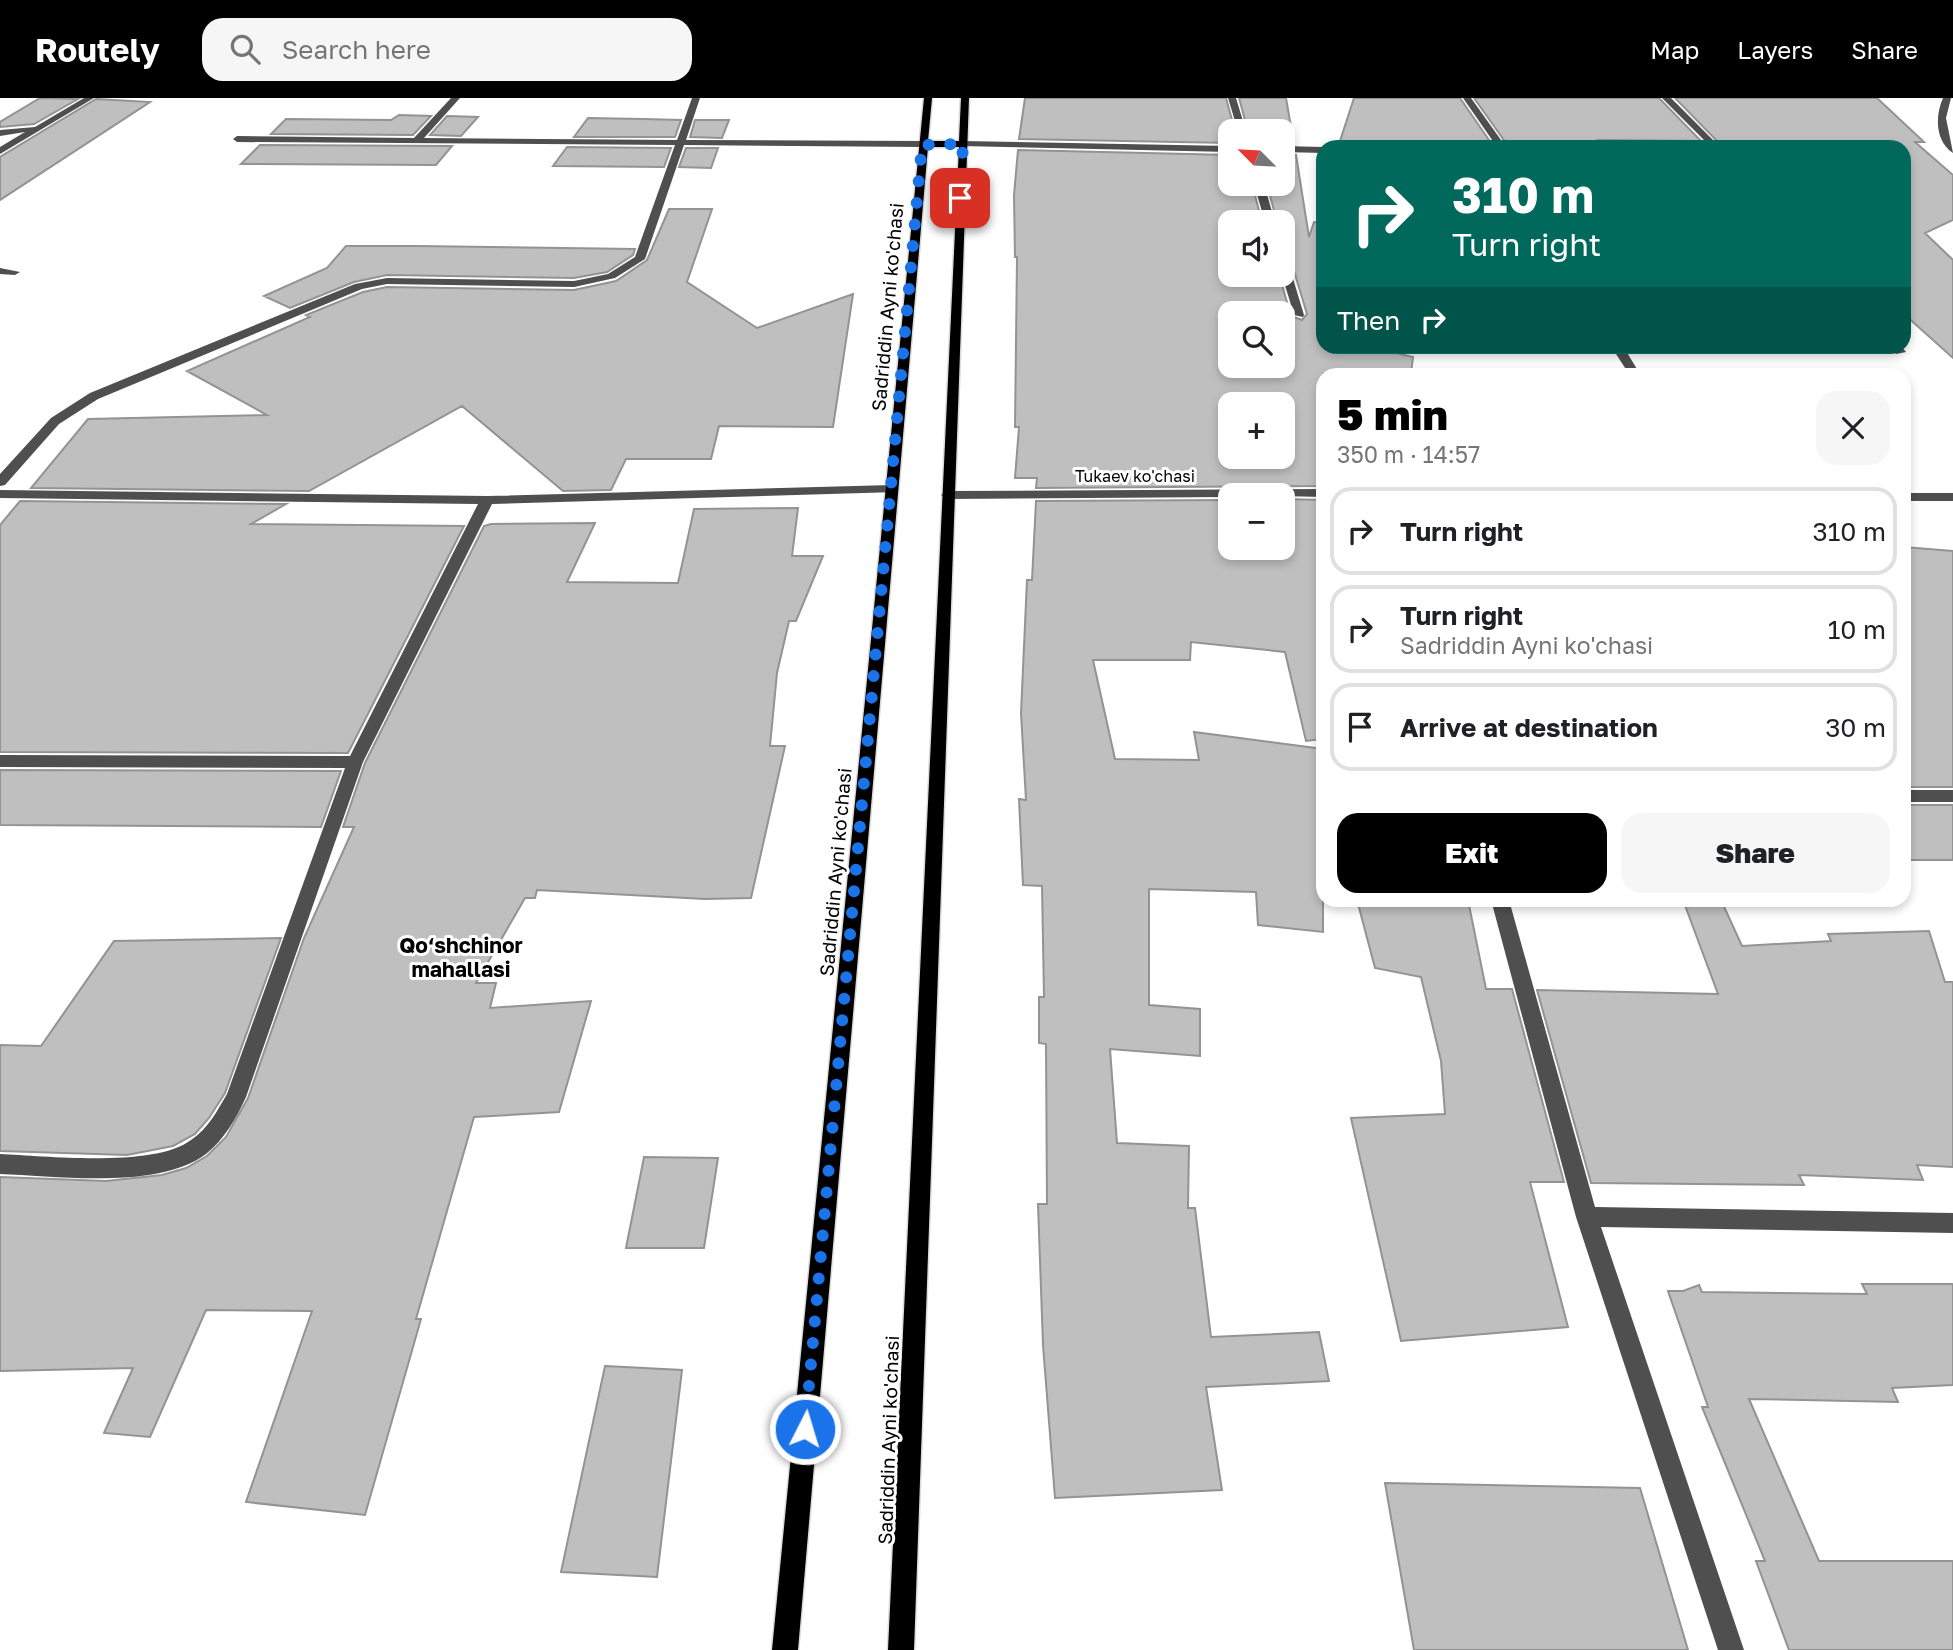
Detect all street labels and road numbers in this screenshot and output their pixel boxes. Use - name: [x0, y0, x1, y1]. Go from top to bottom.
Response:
- street label: Sadriddin Ayni ko'chasi: [866, 202, 908, 412]
- street label: Tukaev ko'chasi: [1075, 466, 1195, 486]
- street label: Sadriddin Ayni ko'chasi: [814, 767, 856, 977]
- street label: Sadriddin Ayni ko'chasi: [873, 1335, 903, 1545]

